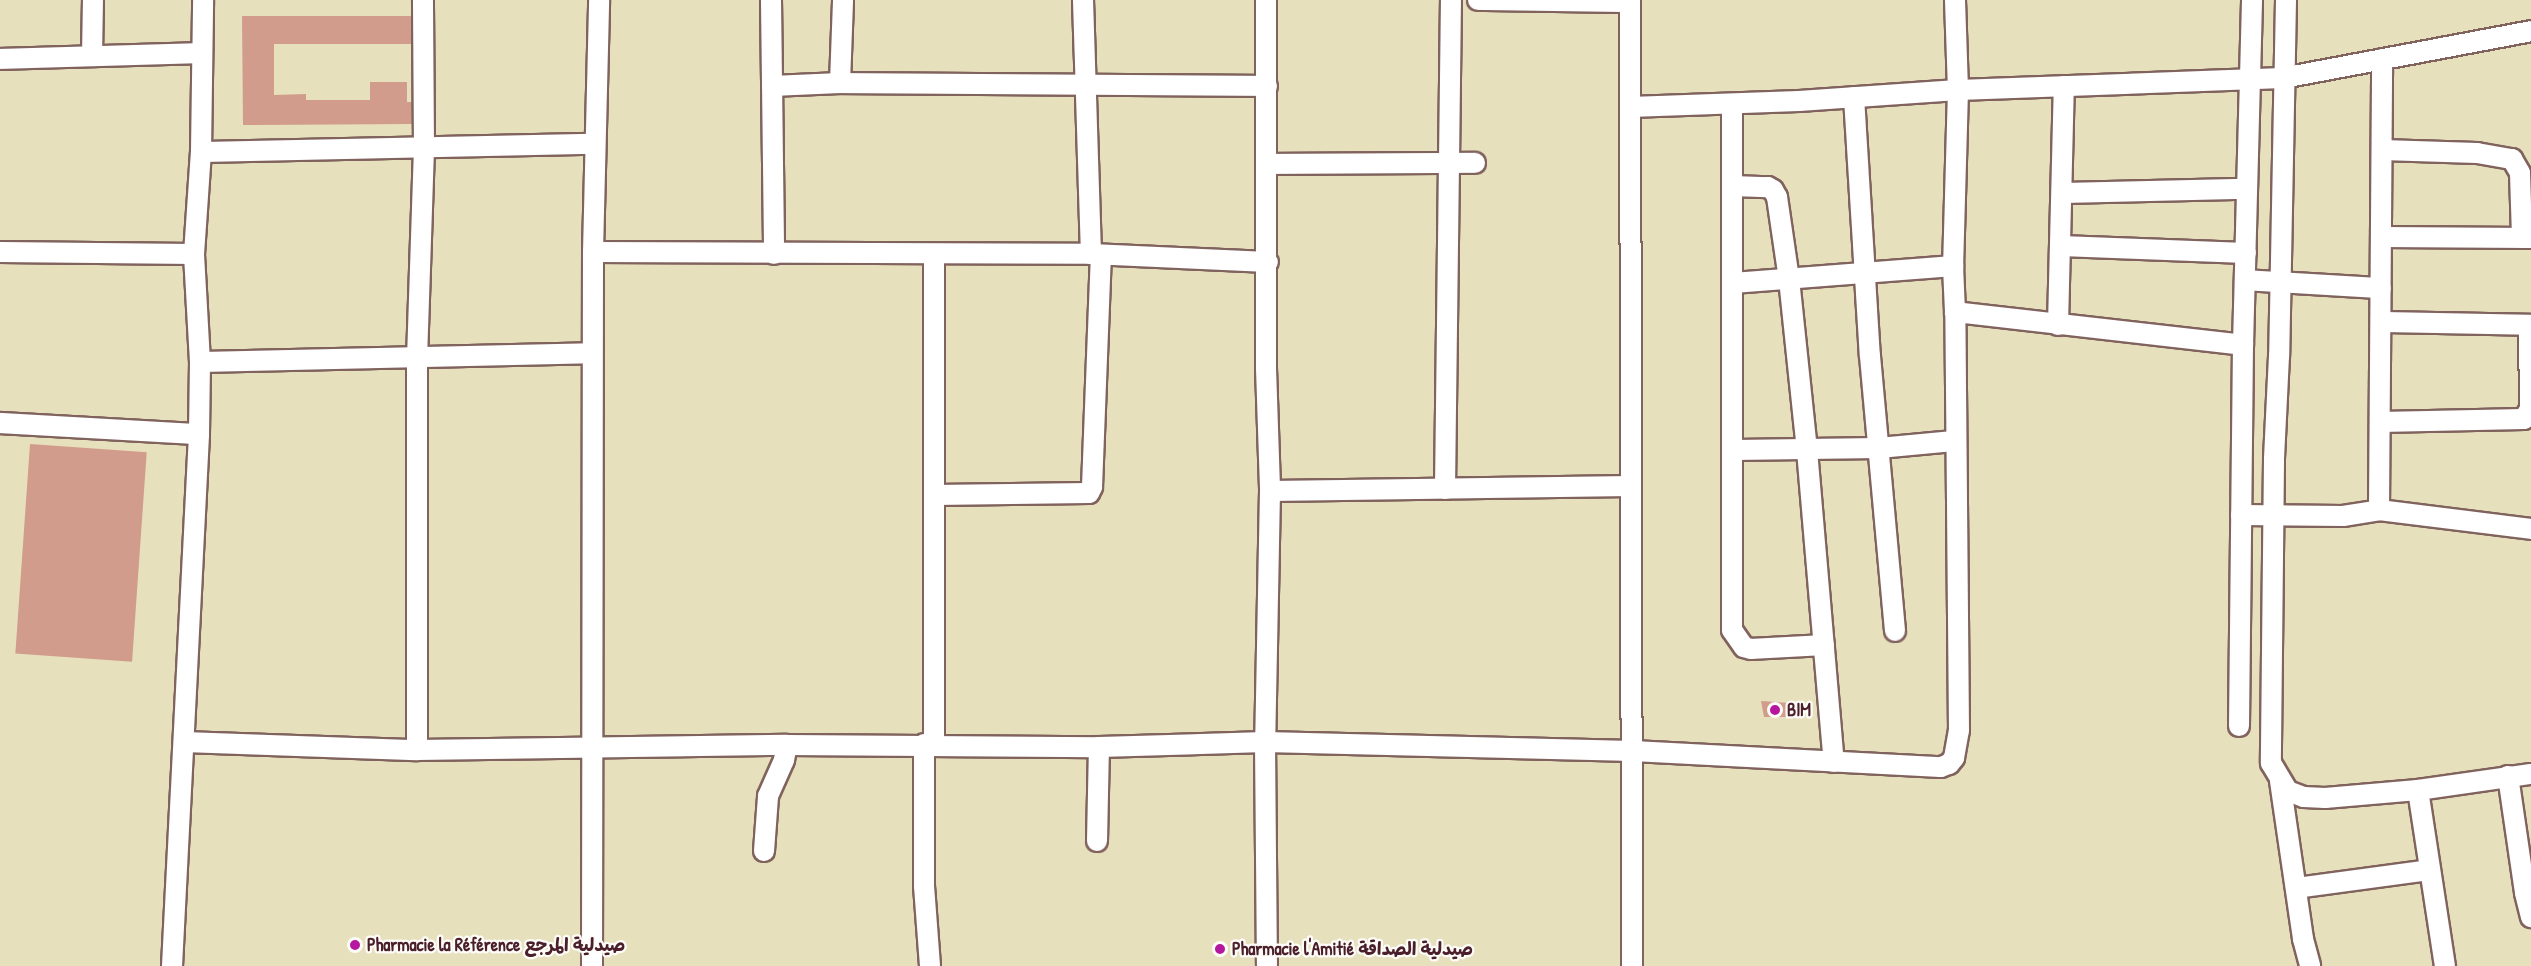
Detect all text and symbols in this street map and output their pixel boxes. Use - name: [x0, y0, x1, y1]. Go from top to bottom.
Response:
- place label: BIM: [1787, 699, 1811, 721]
- marker: BIM: [1768, 703, 1782, 717]
- place label: Pharmacie la Référence صيدلية المرجع: [367, 934, 625, 956]
- marker: Pharmacie la Référence صيدلية المرجع: [348, 938, 362, 952]
- place label: Pharmacie l'Amitié صيدلية الصداقة: [1232, 938, 1473, 960]
- marker: Pharmacie l'Amitié صيدلية الصداقة: [1213, 942, 1227, 956]

